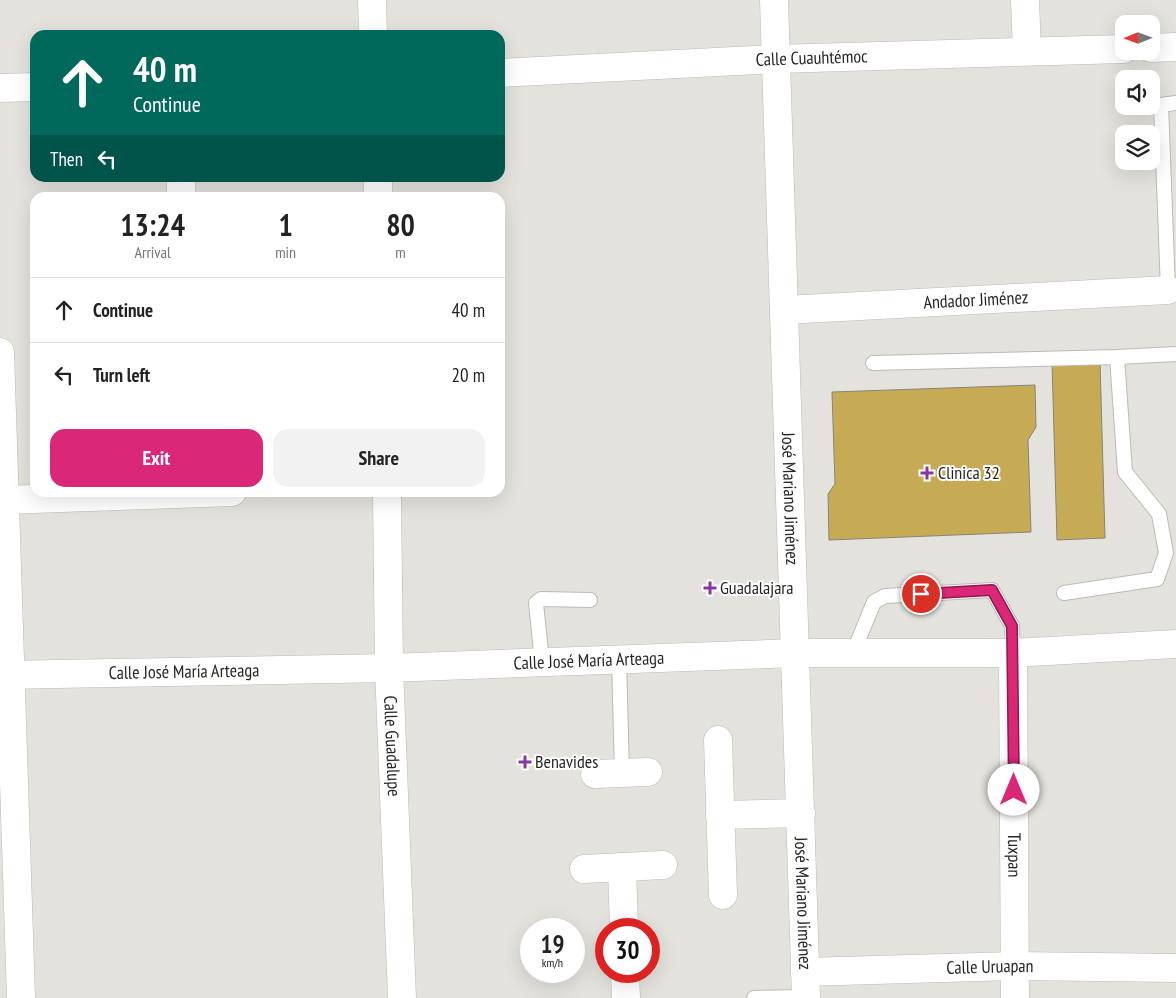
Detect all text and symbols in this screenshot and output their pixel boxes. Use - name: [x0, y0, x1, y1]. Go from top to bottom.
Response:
- north arrow: [1115, 15, 1160, 60]
- map controls: [1115, 15, 1160, 170]
- street label: Calle Cuauhtémoc: [755, 44, 868, 71]
- text: 40 m: [133, 46, 197, 92]
- icon: ahead: [50, 50, 115, 115]
- button: sound: [1115, 70, 1160, 115]
- text: Continue: [133, 90, 201, 118]
- button: layers: [1115, 125, 1160, 170]
- icon: left: [93, 145, 121, 173]
- text: Then: [50, 147, 83, 171]
- text: 13:24: [120, 205, 185, 244]
- text: 1: [278, 205, 293, 244]
- text: 80: [386, 205, 415, 244]
- text: Arrival: [134, 242, 171, 262]
- text: min: [275, 242, 296, 262]
- text: m: [395, 242, 406, 262]
- street label: Andador Jiménez: [923, 285, 1029, 314]
- icon: ahead: [50, 296, 78, 324]
- text: Continue: [93, 298, 153, 322]
- text: 40 m: [452, 298, 485, 322]
- icon: left: [50, 361, 78, 389]
- text: Turn left: [93, 363, 150, 387]
- text: 20 m: [452, 363, 485, 387]
- button: Exit: [50, 429, 263, 487]
- button: Share: [273, 429, 485, 487]
- street label: José Mariano Jiménez: [777, 431, 804, 565]
- place label: Clinica 32: [938, 461, 1000, 484]
- marker: Clinica 32: [920, 466, 934, 480]
- pin: [900, 573, 942, 615]
- place label: Guadalajara: [720, 576, 793, 599]
- icon: arrive: [907, 580, 935, 608]
- marker: Guadalajara: [704, 582, 716, 594]
- street label: Calle José María Arteaga: [513, 646, 665, 674]
- street label: Calle José María Arteaga: [108, 658, 260, 684]
- street label: Calle Guadalupe: [379, 695, 406, 797]
- place label: Benavides: [535, 750, 598, 773]
- marker: Benavides: [519, 756, 531, 768]
- position arrow: [987, 763, 1039, 815]
- street label: Tuxpan: [1003, 833, 1026, 877]
- street label: José Mariano Jiménez: [790, 836, 817, 970]
- speed limit sign: 30: [595, 918, 660, 983]
- text: 19: [541, 928, 564, 960]
- street label: Calle Uruapan: [946, 954, 1034, 979]
- text: km/h: [542, 955, 563, 970]

